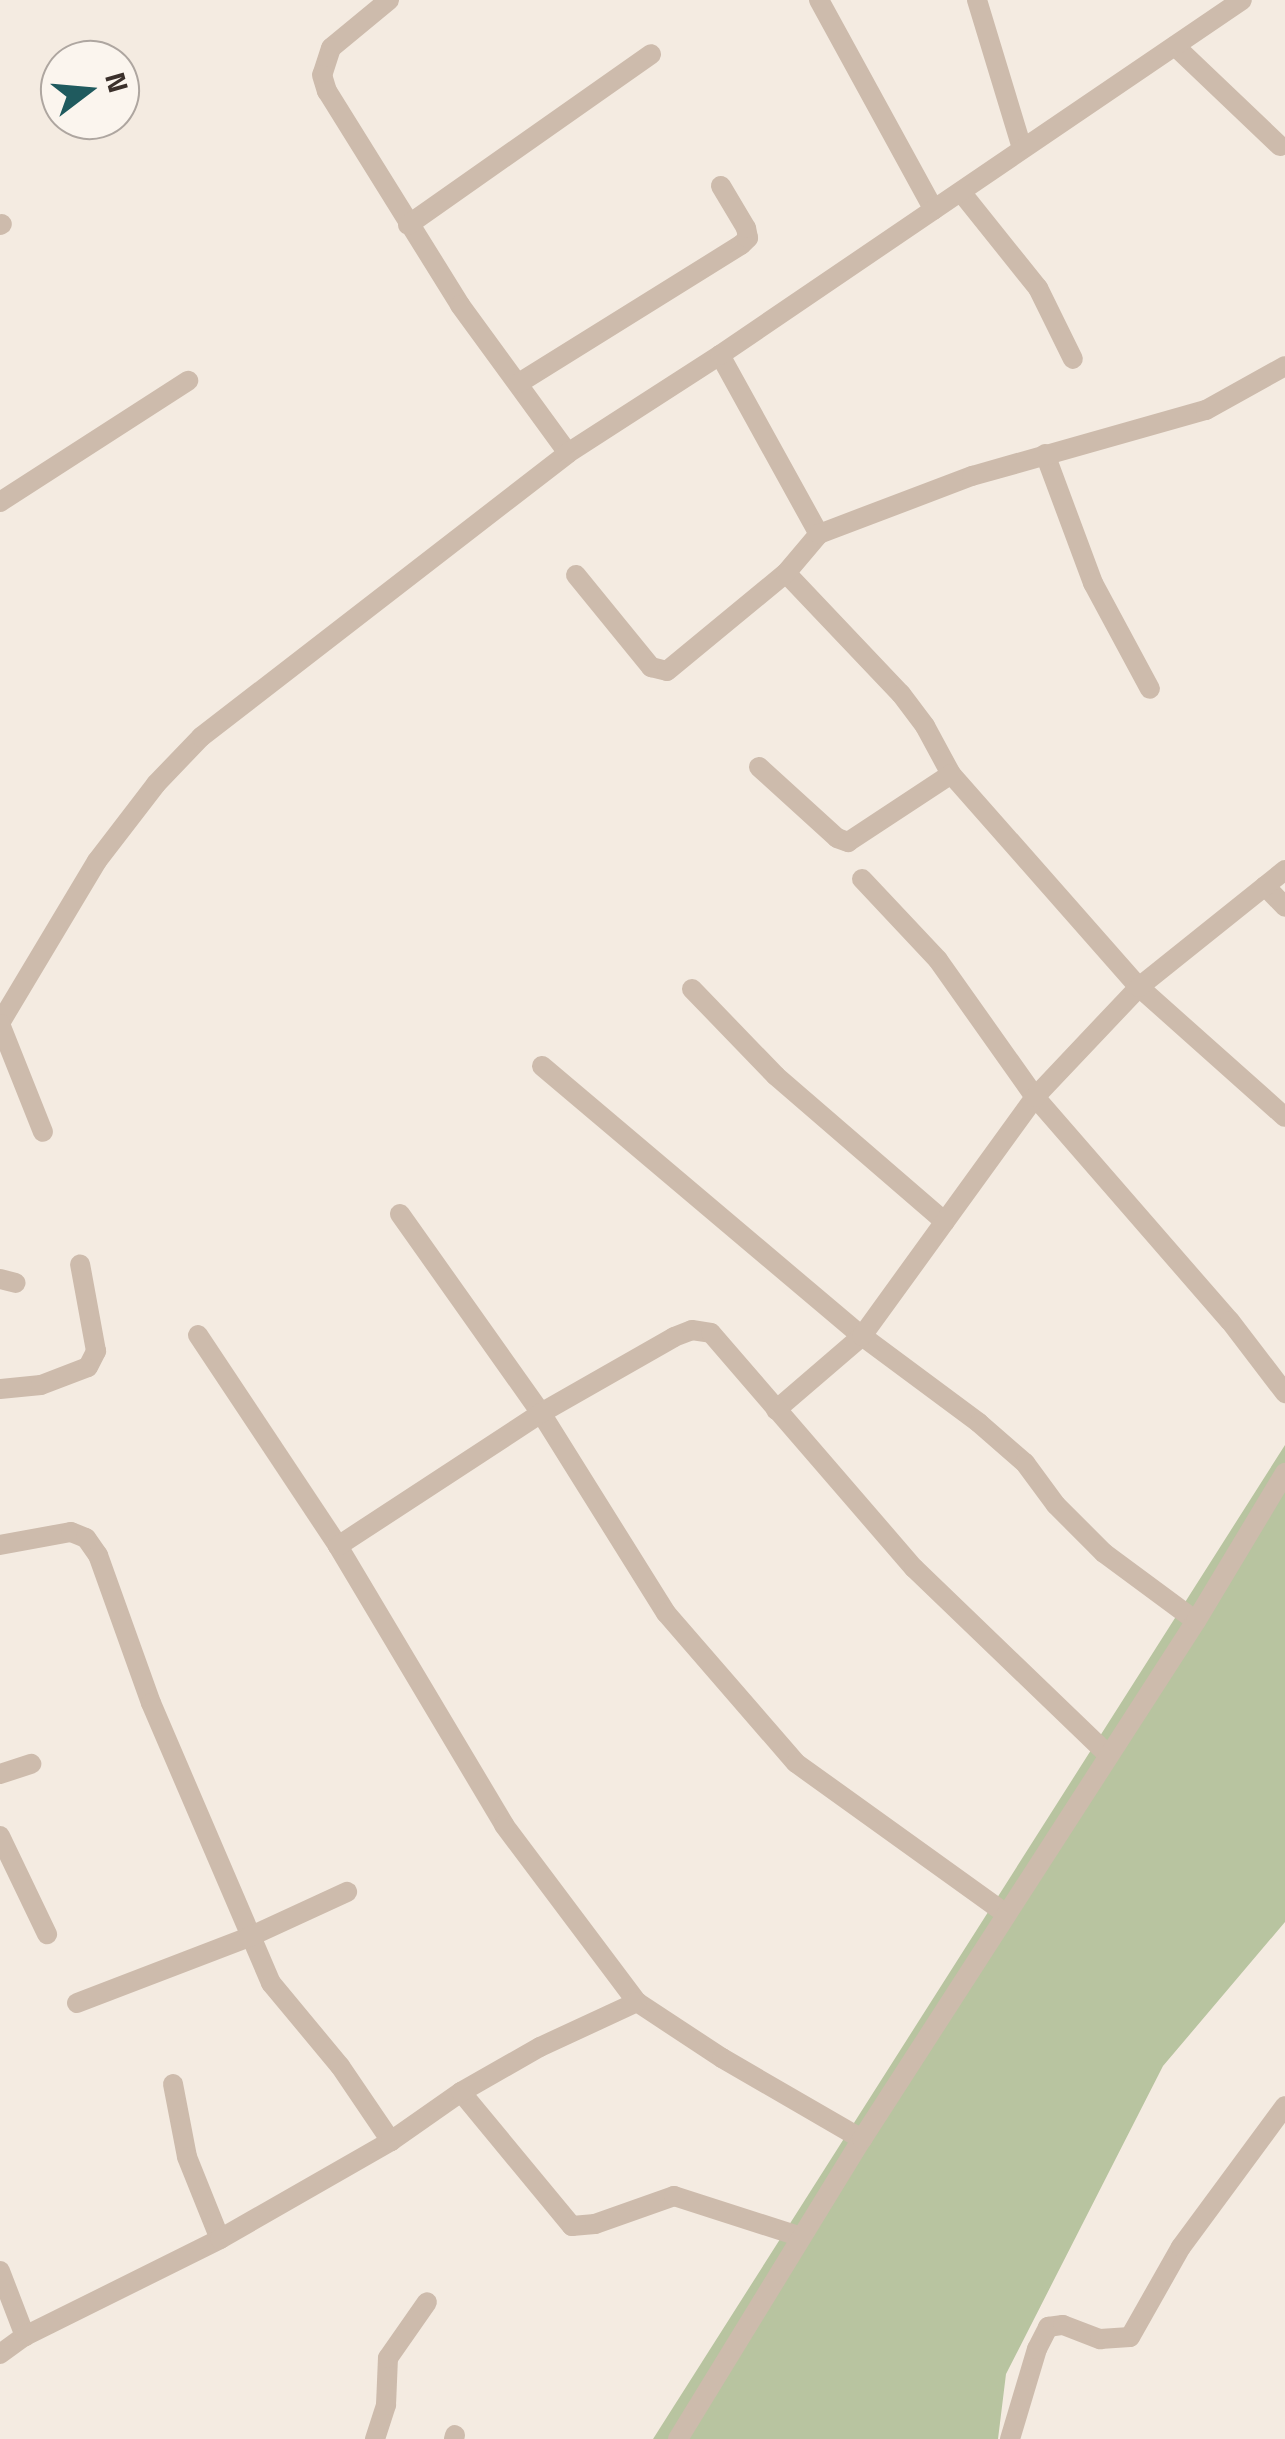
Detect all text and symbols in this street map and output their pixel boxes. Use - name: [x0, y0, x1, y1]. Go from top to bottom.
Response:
- north arrow: [40, 40, 140, 140]
- text: N: [94, 67, 141, 97]

